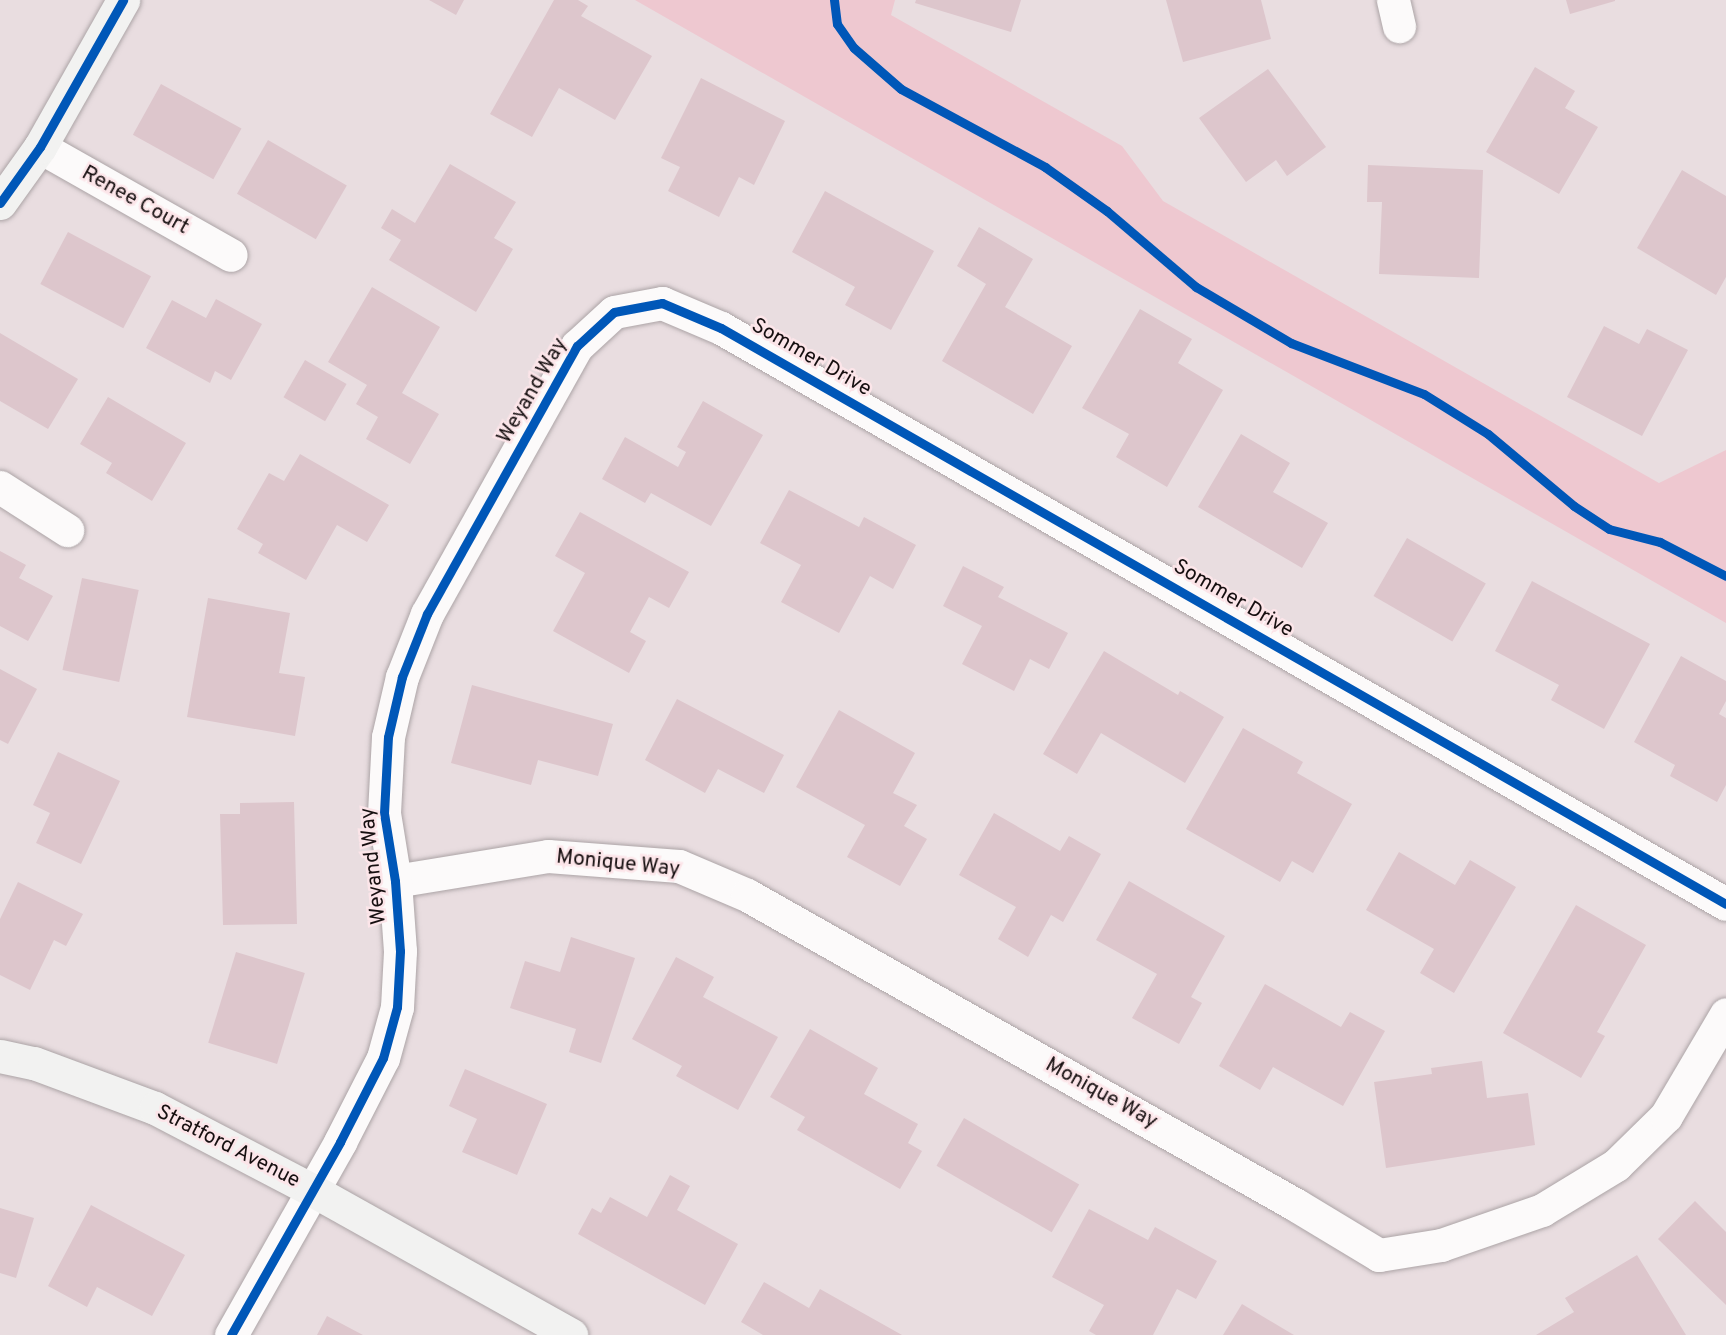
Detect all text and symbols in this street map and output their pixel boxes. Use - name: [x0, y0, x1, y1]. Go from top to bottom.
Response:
- street label: Renee Court: [77, 161, 193, 241]
- street label: Sommer Drive: [747, 314, 875, 402]
- street label: Weyand Way: [493, 334, 573, 448]
- street label: Sommer Drive: [1169, 555, 1297, 643]
- street label: Weyand Way: [355, 806, 393, 926]
- street label: Monique Way: [555, 845, 681, 883]
- street label: Monique Way: [1040, 1053, 1162, 1135]
- street label: Stratford Avenue: [152, 1100, 304, 1194]

